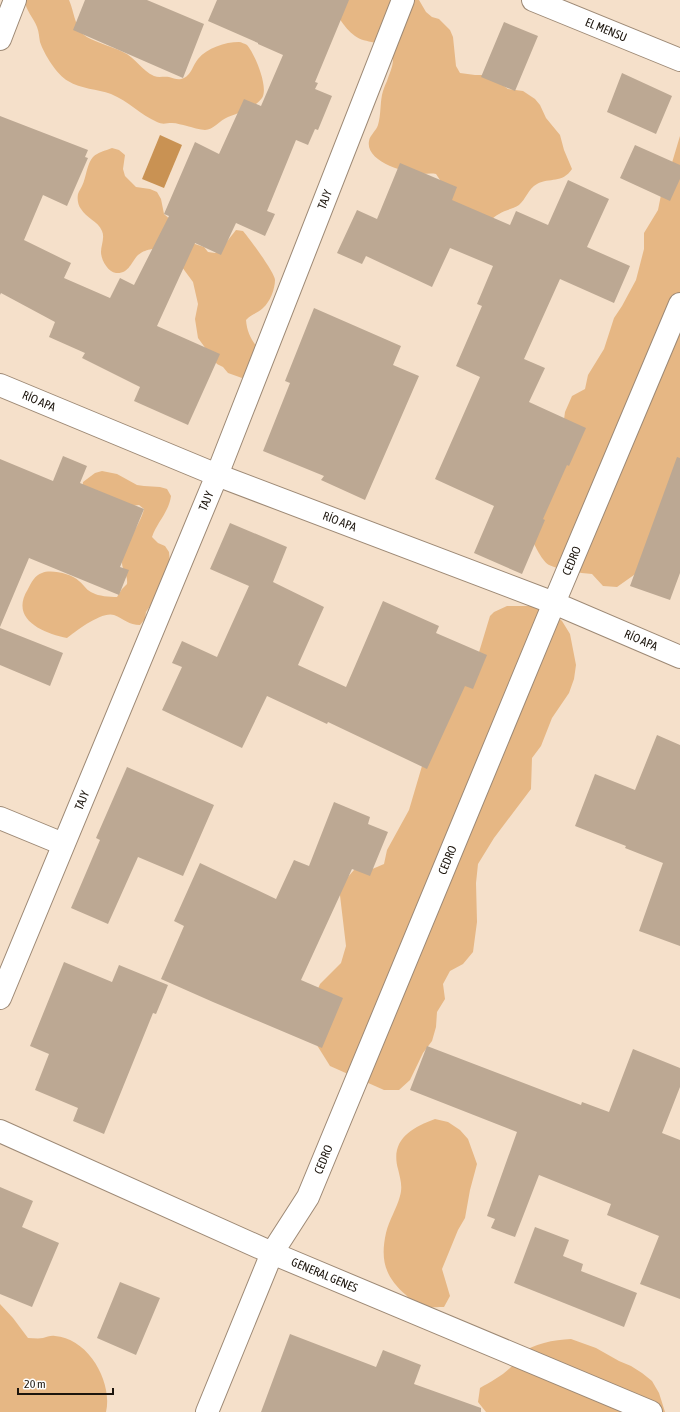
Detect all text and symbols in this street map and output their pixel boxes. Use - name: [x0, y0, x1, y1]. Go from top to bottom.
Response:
- street label: EL MENSU: [583, 15, 629, 45]
- street label: TAJY: [315, 187, 335, 211]
- street label: RÍO APA: [20, 388, 58, 414]
- street label: TAJY: [196, 489, 217, 513]
- street label: RÍO APA: [321, 509, 358, 534]
- street label: CEDRO: [559, 544, 584, 577]
- street label: RÍO APA: [622, 627, 660, 654]
- street label: TAJY: [72, 788, 93, 812]
- street label: CEDRO: [435, 843, 460, 877]
- street label: CEDRO: [311, 1143, 336, 1176]
- street label: GENERAL GENES: [289, 1255, 360, 1295]
- scale bar: [18, 1370, 113, 1396]
- text: 20 m: [24, 1377, 46, 1391]

